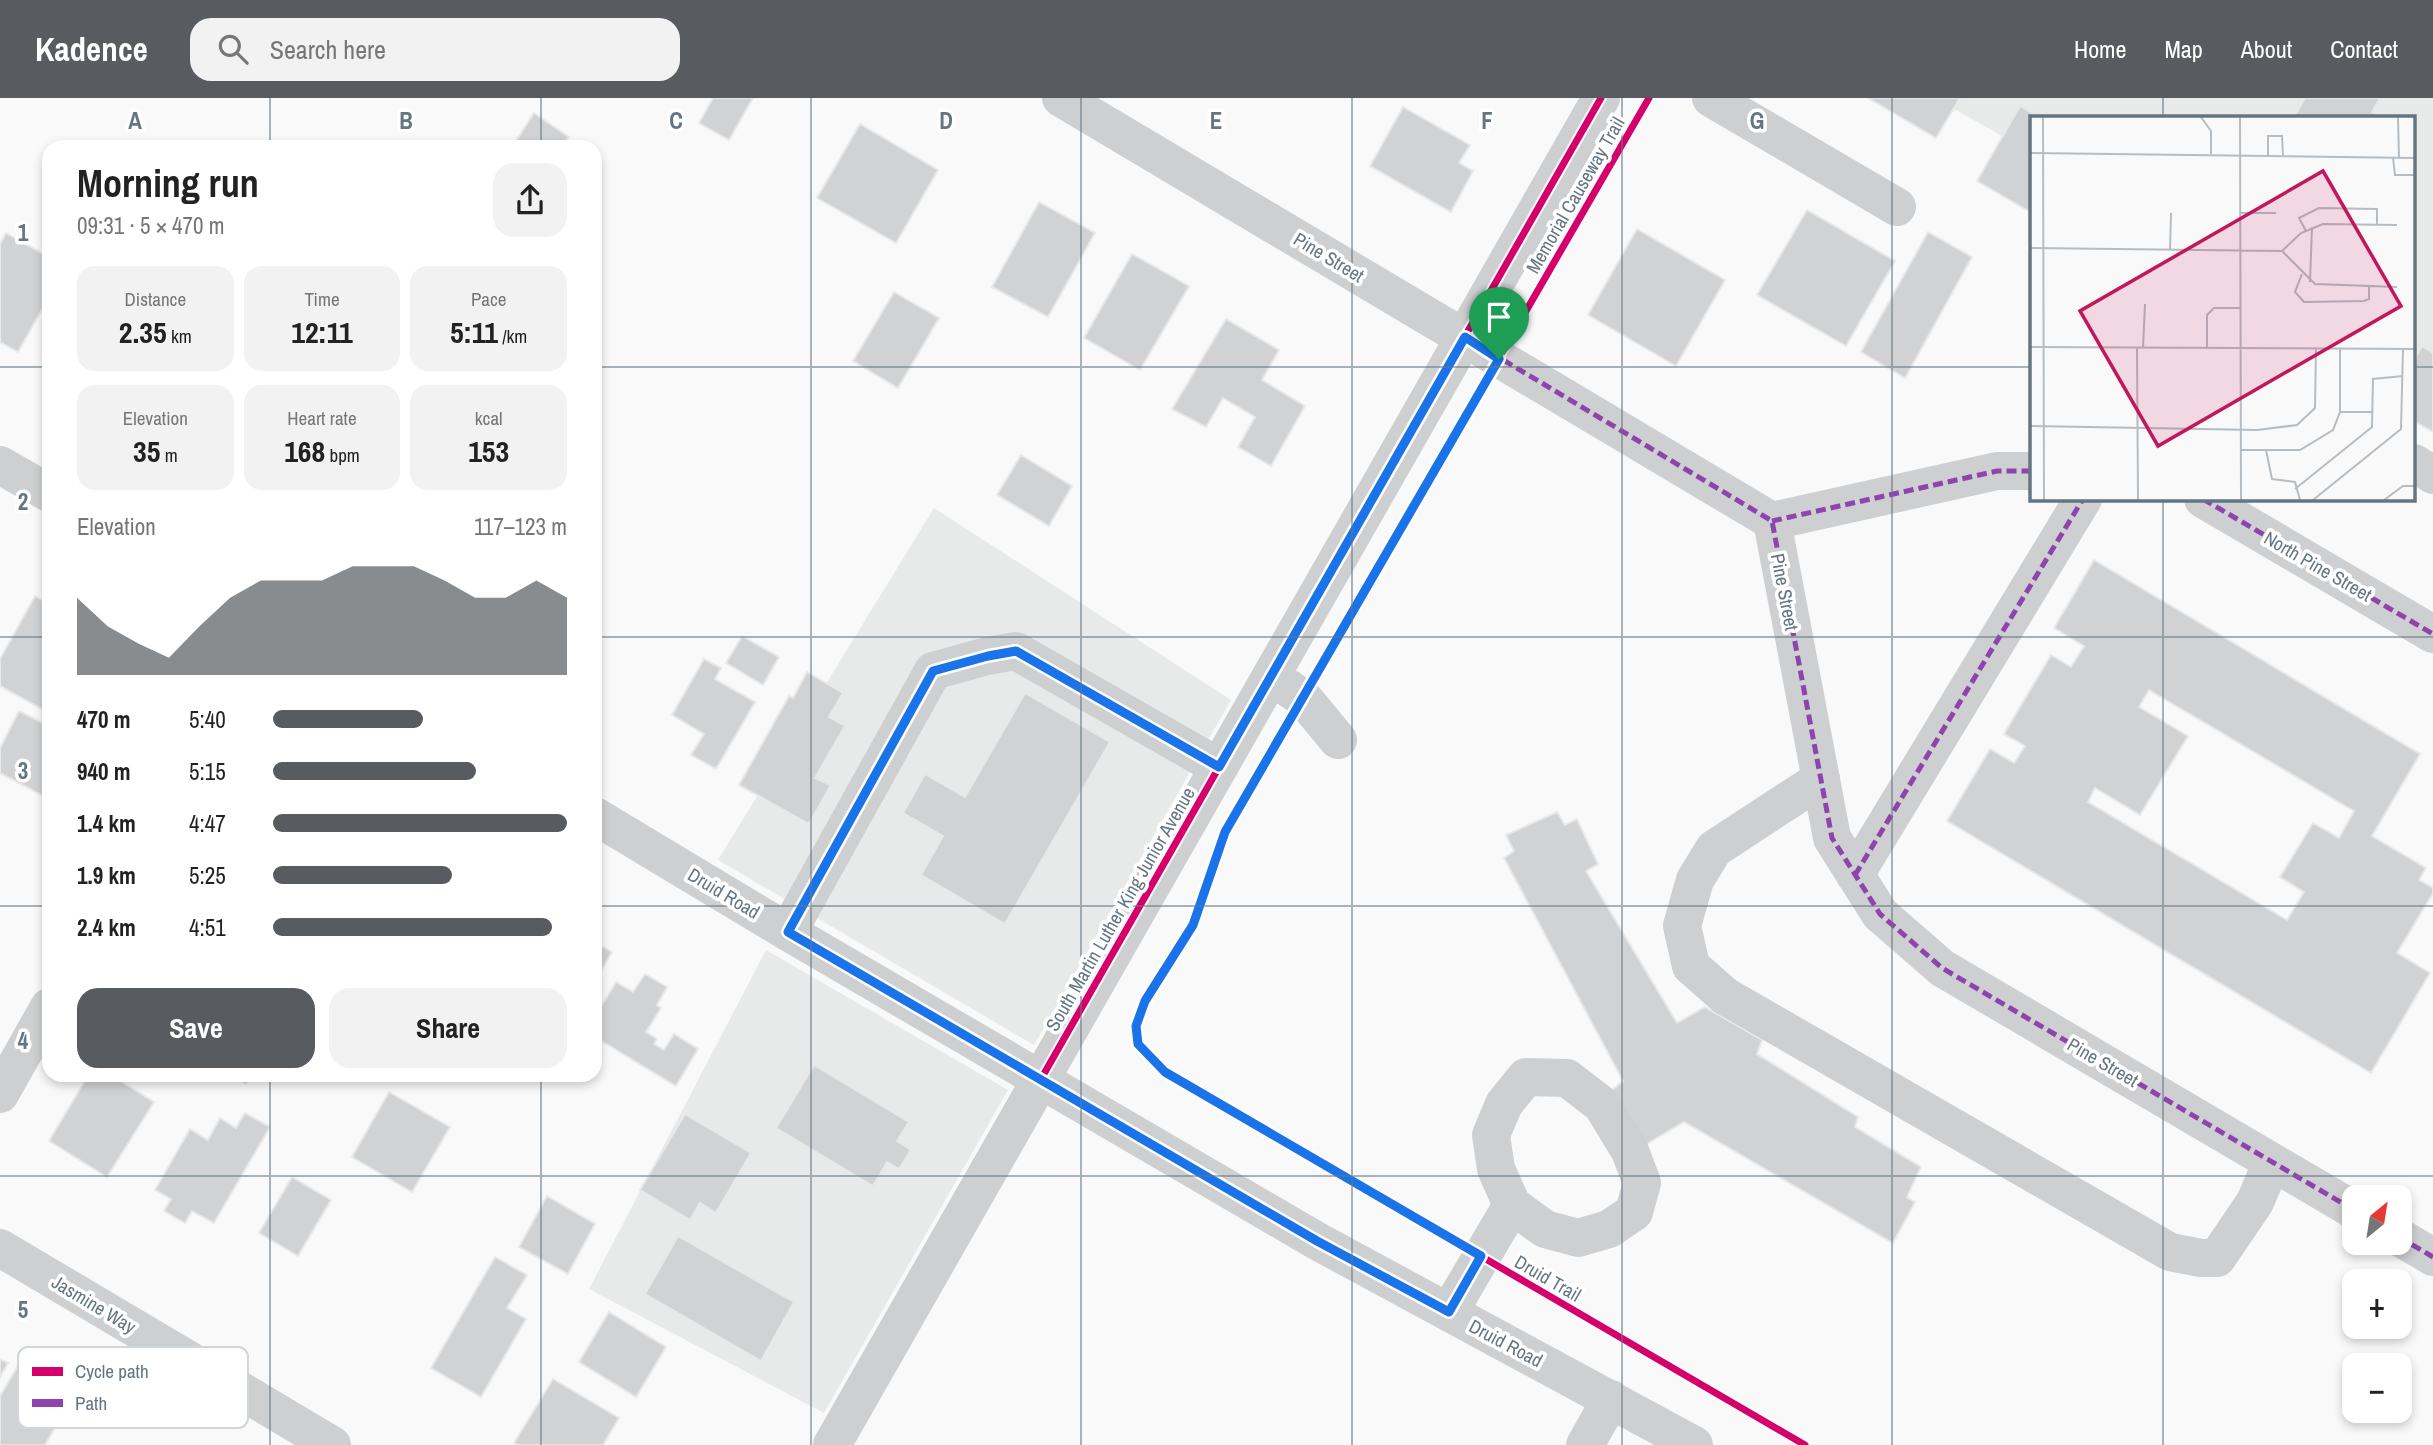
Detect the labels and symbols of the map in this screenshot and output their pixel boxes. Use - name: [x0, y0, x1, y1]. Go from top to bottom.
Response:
- text: A: [128, 105, 142, 136]
- text: B: [399, 105, 413, 136]
- text: C: [669, 105, 683, 136]
- text: D: [939, 105, 953, 136]
- text: E: [1210, 105, 1222, 136]
- text: F: [1481, 105, 1493, 136]
- text: G: [1750, 105, 1764, 136]
- street label: Memorial Causeway Trail: [1520, 112, 1630, 278]
- inset map: [2030, 116, 2416, 500]
- text: 1: [18, 217, 29, 248]
- street label: Pine Street: [1289, 226, 1370, 289]
- pin: [1469, 287, 1529, 359]
- text: 2: [18, 486, 28, 517]
- street label: North Pine Street: [2259, 525, 2377, 608]
- street label: Pine Street: [1765, 551, 1805, 633]
- text: 3: [18, 755, 28, 786]
- street label: South Martin Luther King Junior Avenue: [1039, 782, 1201, 1036]
- street label: Druid Road: [683, 861, 765, 925]
- text: 4: [18, 1025, 29, 1056]
- street label: Pine Street: [2063, 1031, 2144, 1093]
- north arrow: [2342, 1185, 2412, 1255]
- street label: Druid Trail: [1510, 1249, 1586, 1307]
- street label: Jasmine Way: [47, 1269, 141, 1339]
- text: 5: [18, 1294, 28, 1325]
- street label: Druid Road: [1465, 1313, 1547, 1373]
- legend: [18, 1347, 248, 1428]
- text: Cycle path: [75, 1358, 149, 1384]
- text: Path: [75, 1390, 107, 1416]

